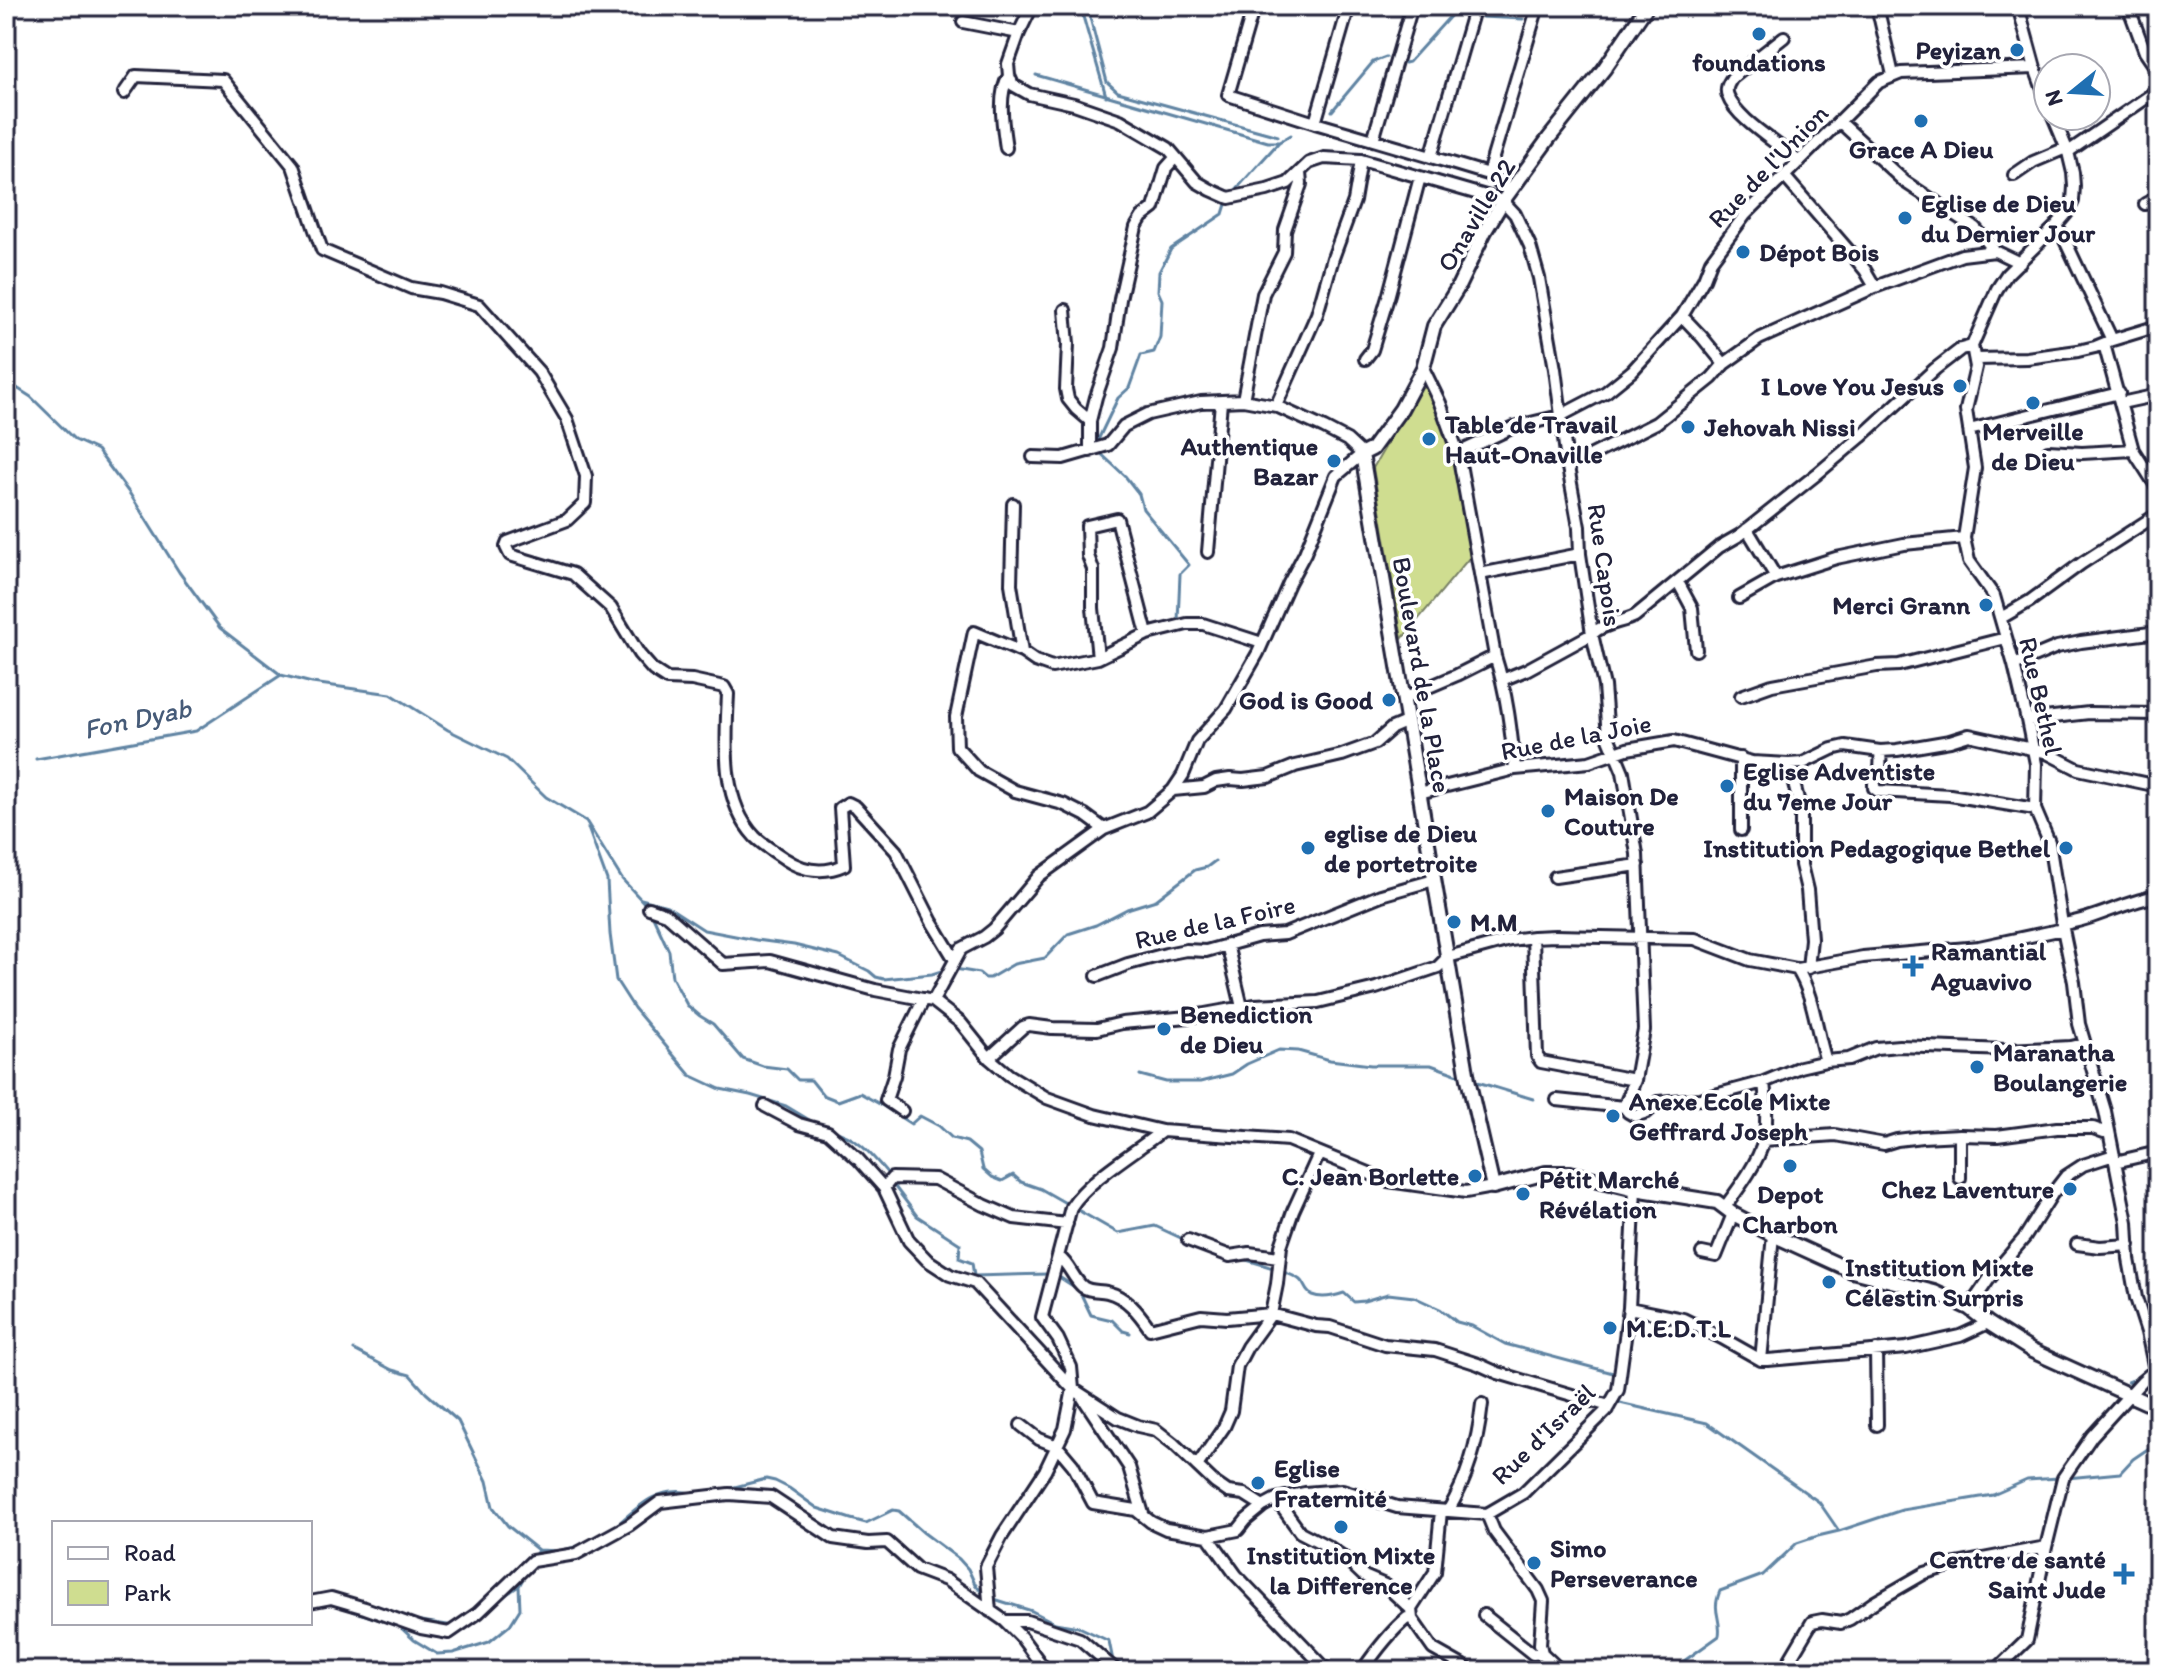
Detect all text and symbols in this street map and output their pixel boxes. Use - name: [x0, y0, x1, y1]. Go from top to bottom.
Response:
- marker: foundations: [1750, 25, 1768, 43]
- place label: Peyizan: [1916, 34, 2001, 66]
- marker: Peyizan: [2008, 41, 2026, 59]
- place label: foundations: [1692, 46, 1826, 78]
- north arrow: [2032, 52, 2112, 132]
- text: N: [2038, 87, 2069, 109]
- street label: Rue de l'Union: [1701, 97, 1835, 235]
- marker: Grace A Dieu: [1912, 112, 1930, 130]
- place label: Grace A Dieu: [1849, 133, 1994, 165]
- street label: Onaville 22: [1430, 152, 1522, 277]
- place label: Eglise de Dieu du Dernier Jour: [1921, 187, 2096, 249]
- marker: Eglise de Dieu du Dernier Jour: [1896, 209, 1914, 227]
- place label: Dépot Bois: [1759, 236, 1879, 268]
- marker: Dépot Bois: [1734, 243, 1752, 261]
- place label: I Love You Jesus: [1761, 370, 1944, 402]
- marker: I Love You Jesus: [1951, 377, 1969, 395]
- marker: Merveille de Dieu: [2024, 394, 2042, 412]
- place label: Table de Travail Haut-Onaville: [1444, 408, 1618, 470]
- place label: Jehovah Nissi: [1703, 411, 1856, 443]
- place label: Merveille de Dieu: [1982, 415, 2084, 477]
- marker: Jehovah Nissi: [1679, 418, 1697, 436]
- place label: Authentique Bazar: [1180, 430, 1319, 492]
- marker: Table de Travail Haut-Onaville: [1420, 430, 1438, 448]
- marker: Authentique Bazar: [1325, 452, 1343, 470]
- street label: Rue Capois: [1581, 501, 1629, 629]
- street label: Boulevard de la Place: [1385, 555, 1459, 795]
- place label: Merci Grann: [1832, 589, 1970, 621]
- marker: Merci Grann: [1977, 596, 1995, 614]
- street label: Rue Bethel: [2012, 634, 2070, 758]
- place label: God is Good: [1239, 684, 1374, 716]
- water label: Fon Dyab: [80, 690, 195, 746]
- marker: God is Good: [1380, 691, 1398, 709]
- street label: Rue de la Joie: [1498, 707, 1654, 767]
- place label: Eglise Adventiste du 7eme Jour: [1743, 755, 1935, 817]
- marker: Eglise Adventiste du 7eme Jour: [1718, 777, 1736, 795]
- place label: Maison De Couture: [1564, 780, 1679, 842]
- marker: Maison De Couture: [1539, 802, 1557, 820]
- place label: eglise de Dieu de portetroite: [1324, 817, 1478, 879]
- place label: Institution Pedagogique Bethel: [1703, 832, 2051, 864]
- marker: eglise de Dieu de portetroite: [1299, 839, 1317, 857]
- marker: Institution Pedagogique Bethel: [2057, 839, 2075, 857]
- street label: Rue de la Foire: [1132, 888, 1298, 956]
- place label: M.M: [1470, 906, 1518, 938]
- marker: M.M: [1445, 913, 1463, 931]
- place label: Ramantial Aguavivo: [1930, 935, 2047, 997]
- marker: Ramantial Aguavivo: [1902, 955, 1924, 977]
- place label: Benediction de Dieu: [1180, 998, 1313, 1060]
- marker: Benediction de Dieu: [1155, 1020, 1173, 1038]
- place label: Maranatha Boulangerie: [1993, 1036, 2127, 1098]
- marker: Maranatha Boulangerie: [1968, 1058, 1986, 1076]
- place label: Anexe Ecole Mixte Geffrard Joseph: [1628, 1085, 1830, 1147]
- marker: Anexe Ecole Mixte Geffrard Joseph: [1604, 1107, 1622, 1125]
- marker: Depot Charbon: [1781, 1157, 1799, 1175]
- place label: C. Jean Borlette: [1282, 1160, 1459, 1192]
- place label: Pétit Marché Révélation: [1539, 1163, 1679, 1225]
- marker: C. Jean Borlette: [1466, 1167, 1484, 1185]
- place label: Chez Laventure: [1881, 1173, 2054, 1205]
- place label: Depot Charbon: [1742, 1178, 1838, 1240]
- marker: Chez Laventure: [2061, 1180, 2079, 1198]
- marker: Pétit Marché Révélation: [1514, 1185, 1532, 1203]
- place label: Institution Mixte Célestin Surpris: [1845, 1251, 2034, 1313]
- marker: Institution Mixte Célestin Surpris: [1820, 1273, 1838, 1291]
- place label: M.E.D.T.L: [1626, 1312, 1731, 1344]
- marker: M.E.D.T.L: [1601, 1319, 1619, 1337]
- street label: Rue d'Israël: [1484, 1377, 1602, 1491]
- place label: Eglise Fraternité: [1274, 1452, 1387, 1514]
- marker: Eglise Fraternité: [1249, 1474, 1267, 1492]
- marker: Institution Mixte la Difference: [1332, 1518, 1350, 1536]
- legend: [52, 1521, 312, 1625]
- place label: Simo Perseverance: [1550, 1532, 1698, 1594]
- text: Road: [124, 1538, 176, 1567]
- place label: Institution Mixte la Difference: [1247, 1539, 1435, 1601]
- place label: Centre de santé Saint Jude: [1929, 1543, 2106, 1605]
- marker: Simo Perseverance: [1525, 1554, 1543, 1572]
- marker: Centre de santé Saint Jude: [2113, 1563, 2135, 1585]
- text: Park: [124, 1578, 171, 1607]

